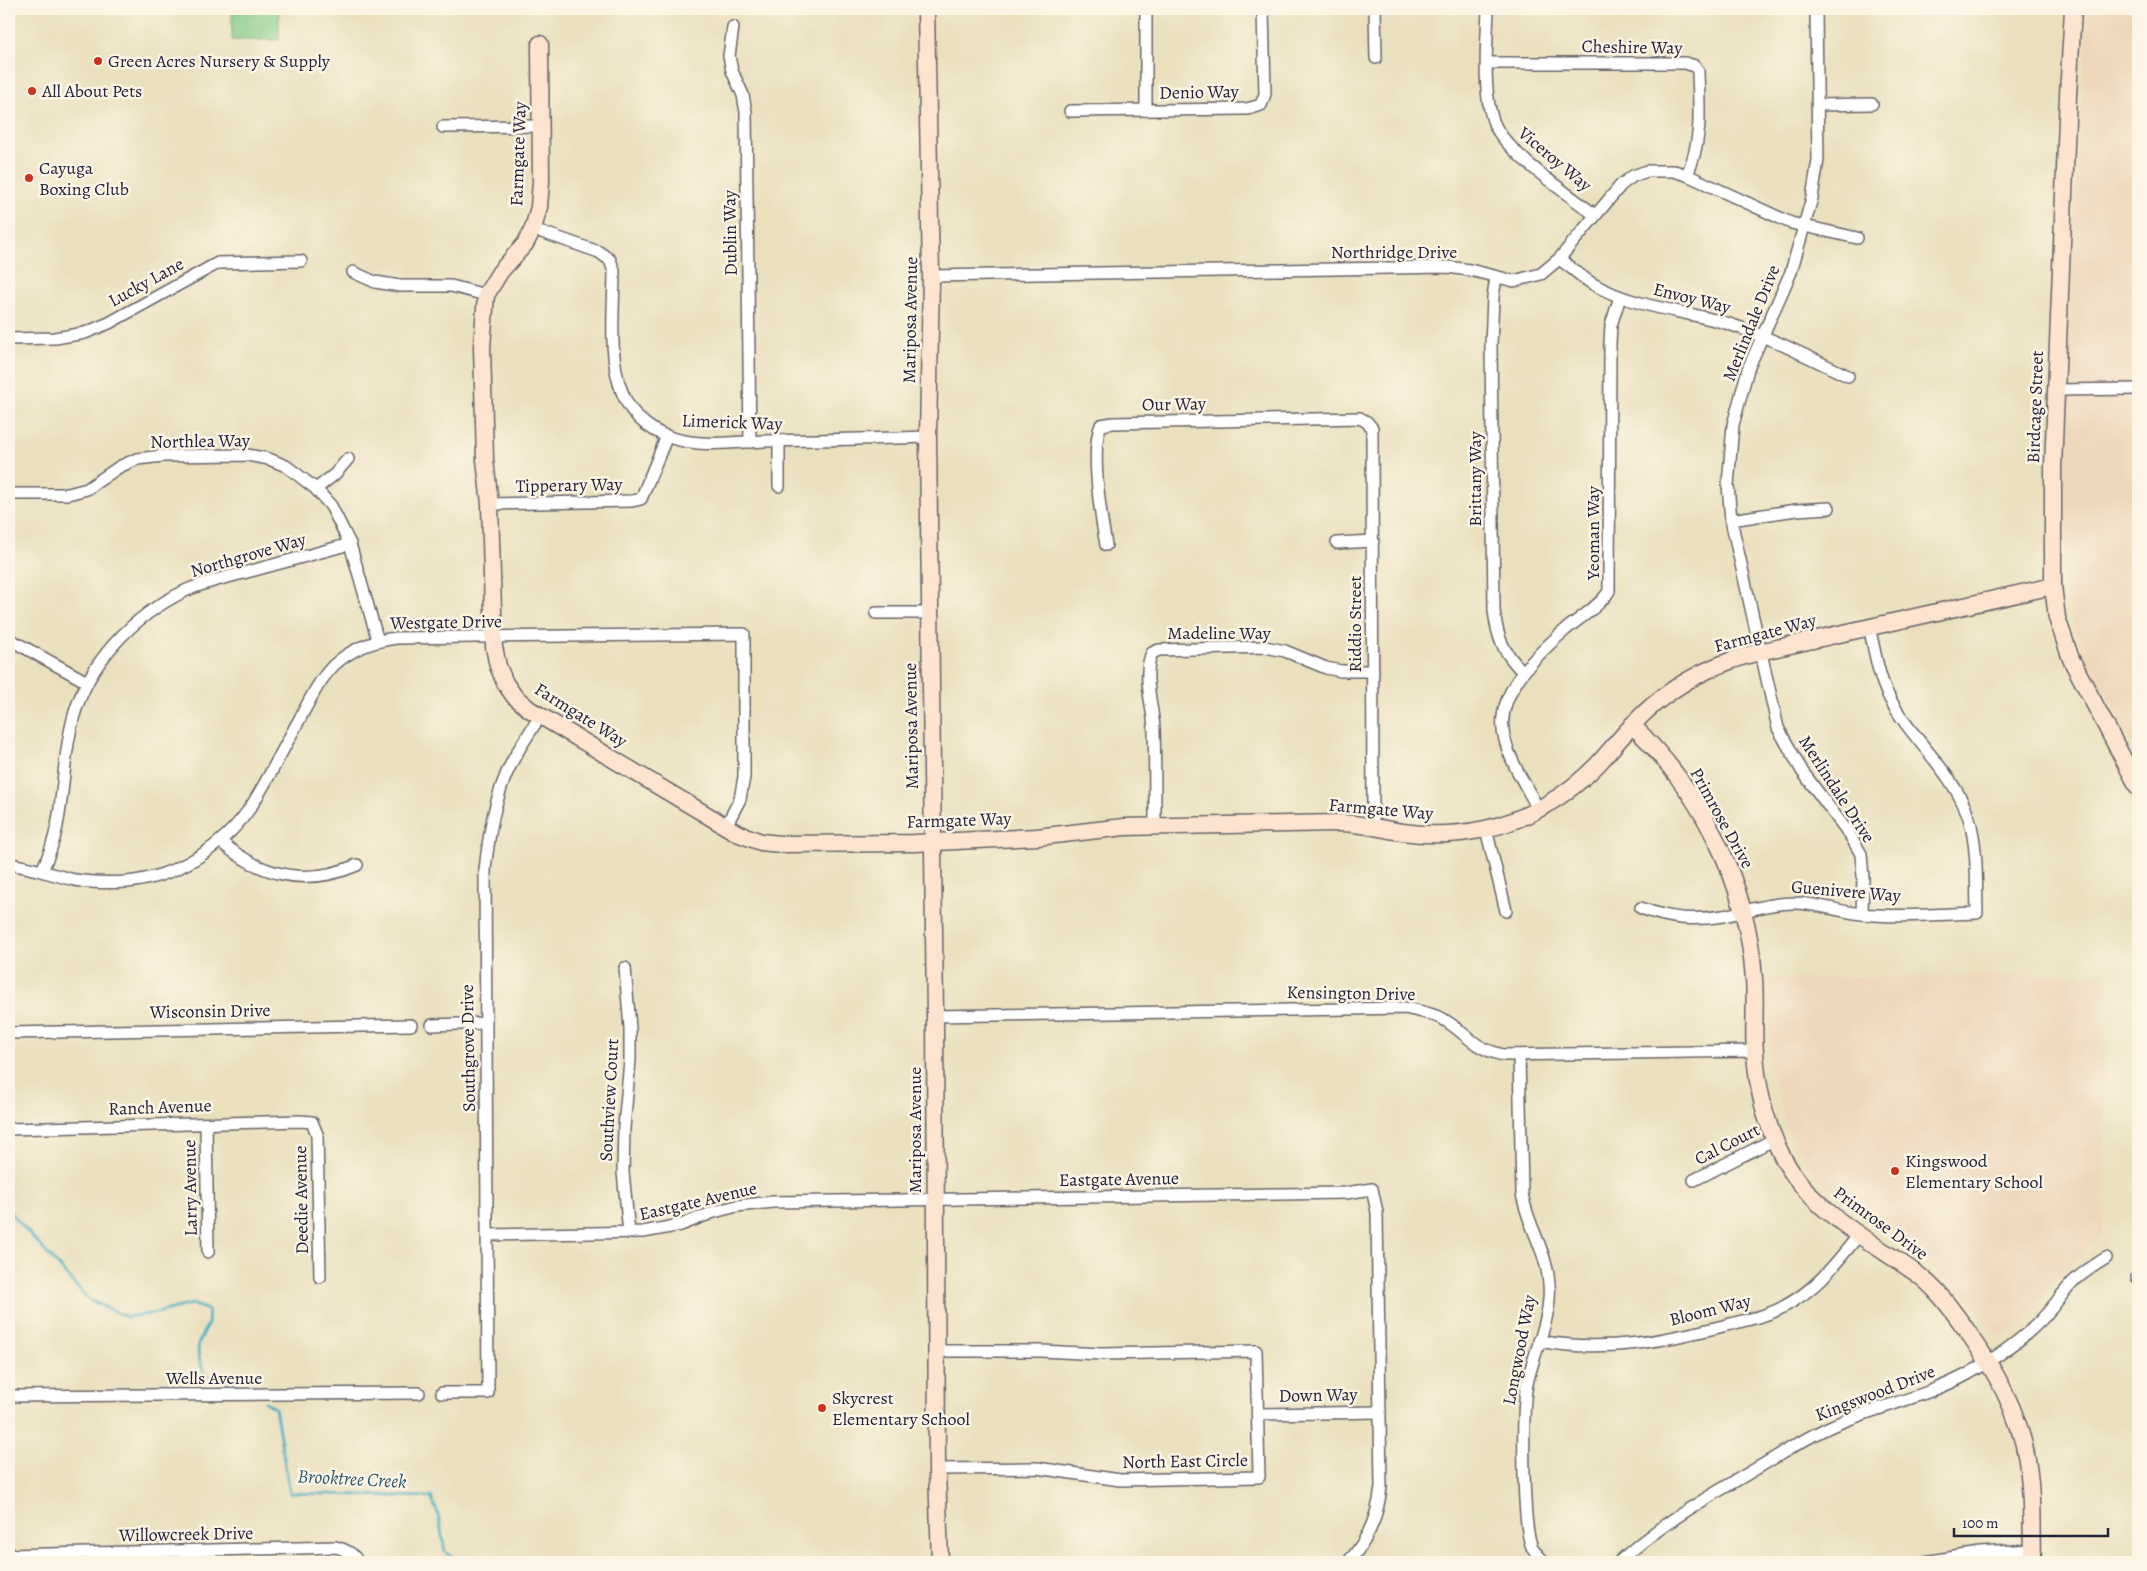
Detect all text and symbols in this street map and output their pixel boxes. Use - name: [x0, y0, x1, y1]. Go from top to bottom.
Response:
- street label: Cheshire Way: [1581, 34, 1683, 60]
- place label: Green Acres Nursery & Supply: [108, 49, 331, 73]
- marker: Green Acres Nursery & Supply: [92, 55, 104, 67]
- place label: All About Pets: [41, 79, 142, 103]
- street label: Denio Way: [1159, 79, 1240, 105]
- marker: All About Pets: [26, 85, 38, 97]
- street label: Farmgate Way: [504, 100, 532, 207]
- street label: Viceroy Way: [1512, 121, 1598, 197]
- place label: Cayuga Boxing Club: [39, 156, 129, 201]
- marker: Cayuga Boxing Club: [23, 172, 35, 184]
- street label: Dublin Way: [717, 189, 743, 276]
- street label: Northridge Drive: [1331, 240, 1457, 264]
- street label: Lucky Lane: [104, 252, 188, 312]
- street label: Mariposa Avenue: [897, 256, 923, 384]
- street label: Merlindale Drive: [1717, 261, 1785, 385]
- street label: Envoy Way: [1651, 277, 1734, 319]
- street label: Birdcage Street: [2021, 350, 2049, 464]
- street label: Our Way: [1142, 391, 1207, 417]
- street label: Limerick Way: [681, 408, 784, 436]
- street label: Northlea Way: [150, 428, 251, 454]
- street label: Brittany Way: [1463, 430, 1487, 527]
- street label: Tipperary Way: [515, 472, 624, 498]
- street label: Yeoman Way: [1581, 485, 1605, 581]
- street label: Northgrove Way: [187, 527, 310, 583]
- street label: Riddio Street: [1343, 575, 1367, 673]
- street label: Farmgate Way: [1711, 608, 1820, 658]
- street label: Westgate Drive: [389, 609, 502, 635]
- street label: Madeline Way: [1167, 621, 1272, 645]
- street label: Mariposa Avenue: [898, 662, 924, 790]
- street label: Farmgate Way: [530, 677, 633, 753]
- street label: Merlindale Drive: [1793, 731, 1881, 847]
- street label: Primrose Drive: [1684, 763, 1760, 873]
- street label: Farmgate Way: [1328, 792, 1435, 826]
- street label: Farmgate Way: [906, 806, 1013, 834]
- street label: Guenivere Way: [1790, 874, 1903, 908]
- street label: Kensington Drive: [1286, 980, 1416, 1006]
- street label: Southgrove Drive: [455, 984, 481, 1112]
- street label: Wisconsin Drive: [148, 998, 271, 1024]
- street label: Southview Court: [594, 1038, 624, 1162]
- street label: Mariposa Avenue: [903, 1067, 927, 1193]
- street label: Ranch Avenue: [108, 1093, 212, 1121]
- street label: Cal Court: [1690, 1117, 1764, 1171]
- street label: Larry Avenue: [177, 1139, 203, 1237]
- street label: Deedie Avenue: [288, 1145, 314, 1255]
- place label: Kingswood Elementary School: [1905, 1149, 2043, 1194]
- marker: Kingswood Elementary School: [1889, 1165, 1901, 1177]
- street label: Eastgate Avenue: [1059, 1166, 1179, 1192]
- street label: Eastgate Avenue: [637, 1176, 759, 1226]
- street label: Primrose Drive: [1829, 1180, 1933, 1266]
- street label: Bloom Way: [1667, 1288, 1754, 1332]
- street label: Longwood Way: [1497, 1292, 1542, 1407]
- street label: Kingswood Drive: [1812, 1359, 1938, 1427]
- street label: Wells Avenue: [165, 1366, 262, 1390]
- street label: Down Way: [1278, 1382, 1359, 1408]
- place label: Skycrest Elementary School: [832, 1386, 970, 1431]
- marker: Skycrest Elementary School: [816, 1402, 828, 1414]
- street label: North East Circle: [1122, 1448, 1248, 1474]
- water label: Brooktree Creek: [297, 1463, 407, 1495]
- scale bar: [1954, 1506, 2108, 1538]
- text: 100 m: [1962, 1513, 1999, 1533]
- street label: Willowcreek Drive: [118, 1521, 253, 1547]

